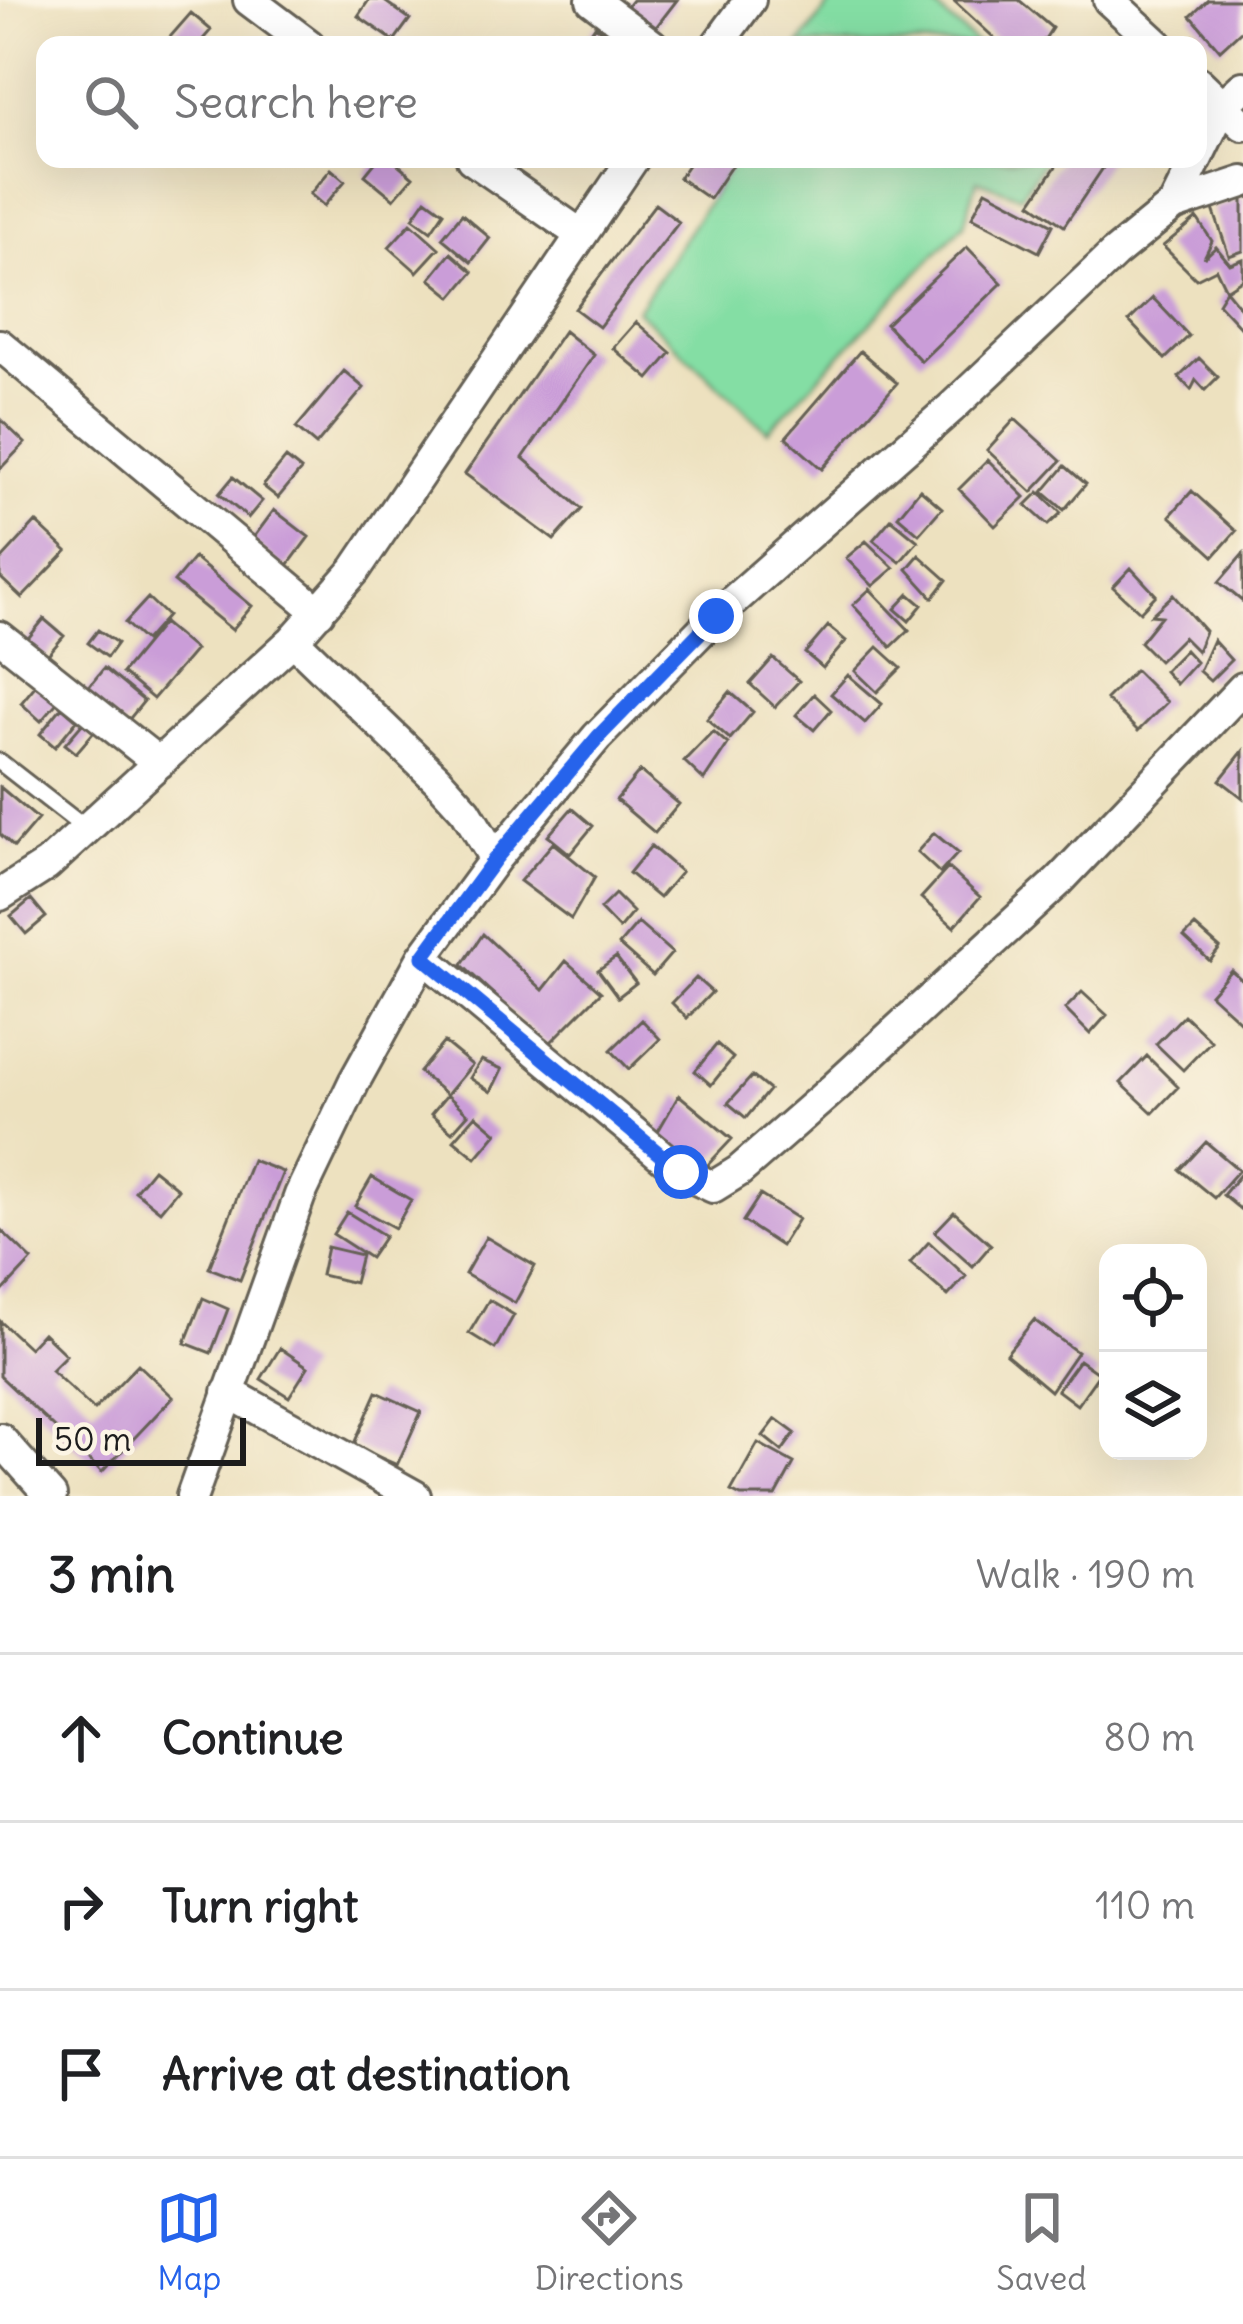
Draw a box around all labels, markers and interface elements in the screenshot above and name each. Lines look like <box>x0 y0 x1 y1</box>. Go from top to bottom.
search box <box>36 36 1207 168</box>
icon: search <box>78 69 144 135</box>
text: Search here <box>174 74 418 130</box>
route end <box>689 589 743 643</box>
route start <box>654 1145 708 1199</box>
map controls <box>1099 1244 1207 1460</box>
button: locate <box>1099 1244 1207 1352</box>
button: layers <box>1099 1352 1207 1460</box>
scale bar <box>36 1412 246 1465</box>
text: 50 m <box>54 1418 131 1460</box>
text: 3 min <box>48 1542 175 1606</box>
text: Walk · 190 m <box>976 1550 1195 1599</box>
icon: ahead <box>48 1705 114 1771</box>
text: Continue <box>162 1710 344 1766</box>
text: 80 m <box>1103 1713 1195 1762</box>
icon: right <box>48 1873 114 1939</box>
text: Turn right <box>162 1878 358 1934</box>
text: 110 m <box>1095 1881 1195 1930</box>
icon: arrive <box>48 2041 114 2107</box>
text: Arrive at destination <box>162 2046 571 2102</box>
tab: Map <box>156 2185 222 2299</box>
tab: Directions <box>535 2185 684 2299</box>
tab: Saved <box>996 2185 1087 2299</box>

